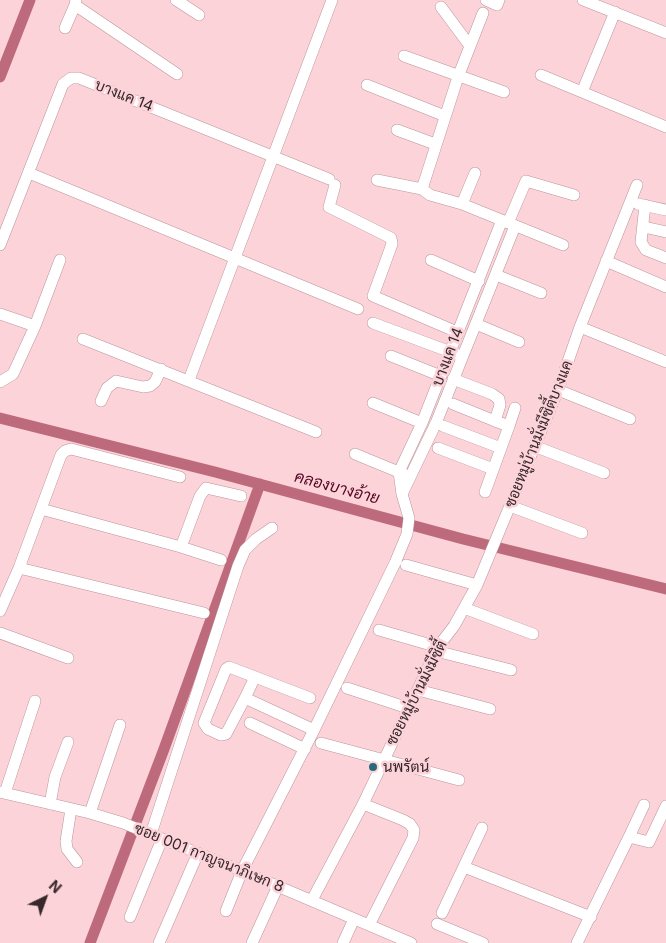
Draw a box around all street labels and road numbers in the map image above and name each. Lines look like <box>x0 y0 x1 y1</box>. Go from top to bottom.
street label: บางแค 14 <box>92 76 156 116</box>
street label: บางแค 14 <box>429 325 467 389</box>
street label: ซอยหมู่บ้านมั่งมีซิตี้บางแค <box>501 358 577 510</box>
street label: ซอยหมู่บ้านมั่งมีซิตี้ <box>383 637 451 749</box>
street label: ซอย 001 กาญจนาภิเษก 8 <box>132 820 286 896</box>

